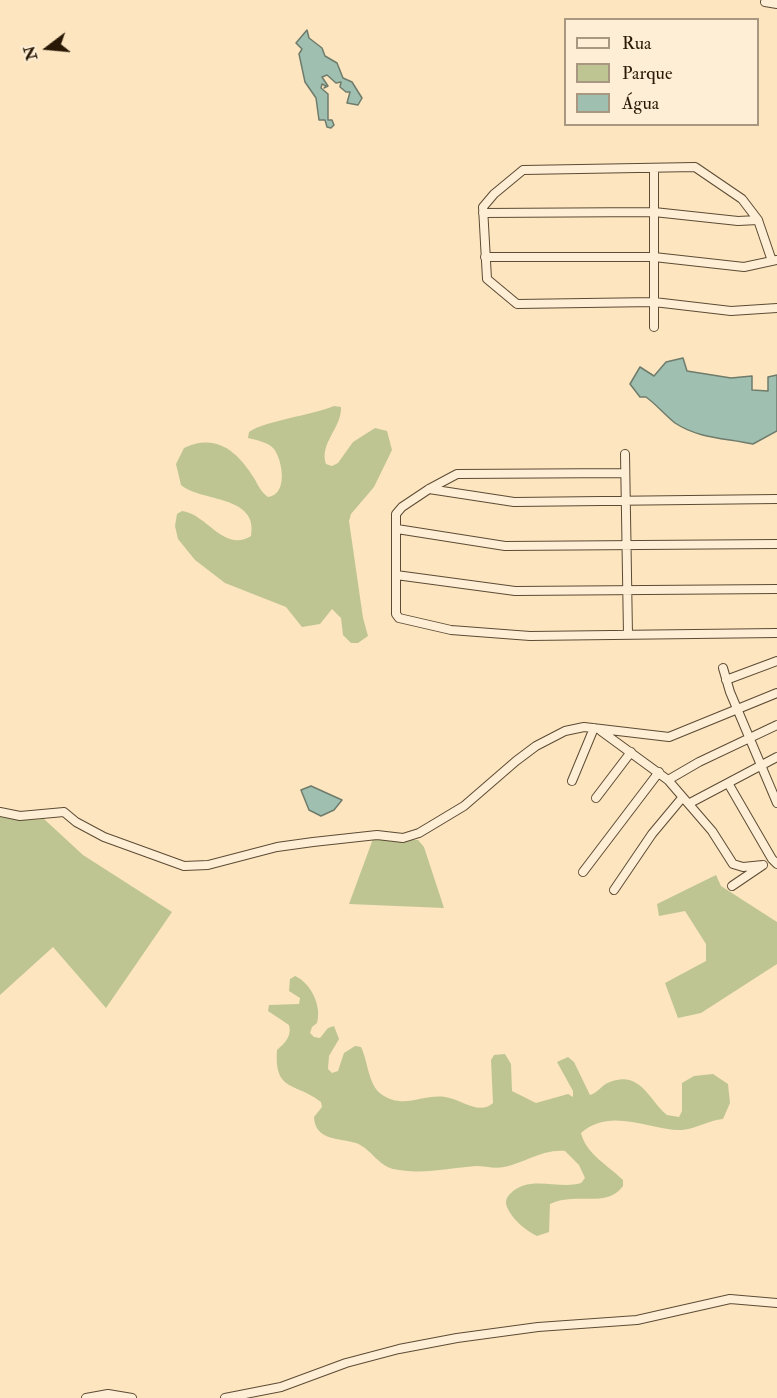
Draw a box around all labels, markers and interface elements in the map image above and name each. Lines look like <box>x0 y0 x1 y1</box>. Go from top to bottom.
north arrow <box>18 18 78 78</box>
legend <box>564 18 759 126</box>
text: Rua <box>622 32 651 55</box>
text: N <box>19 43 42 63</box>
text: Parque <box>622 62 672 85</box>
text: Água <box>622 92 659 115</box>

